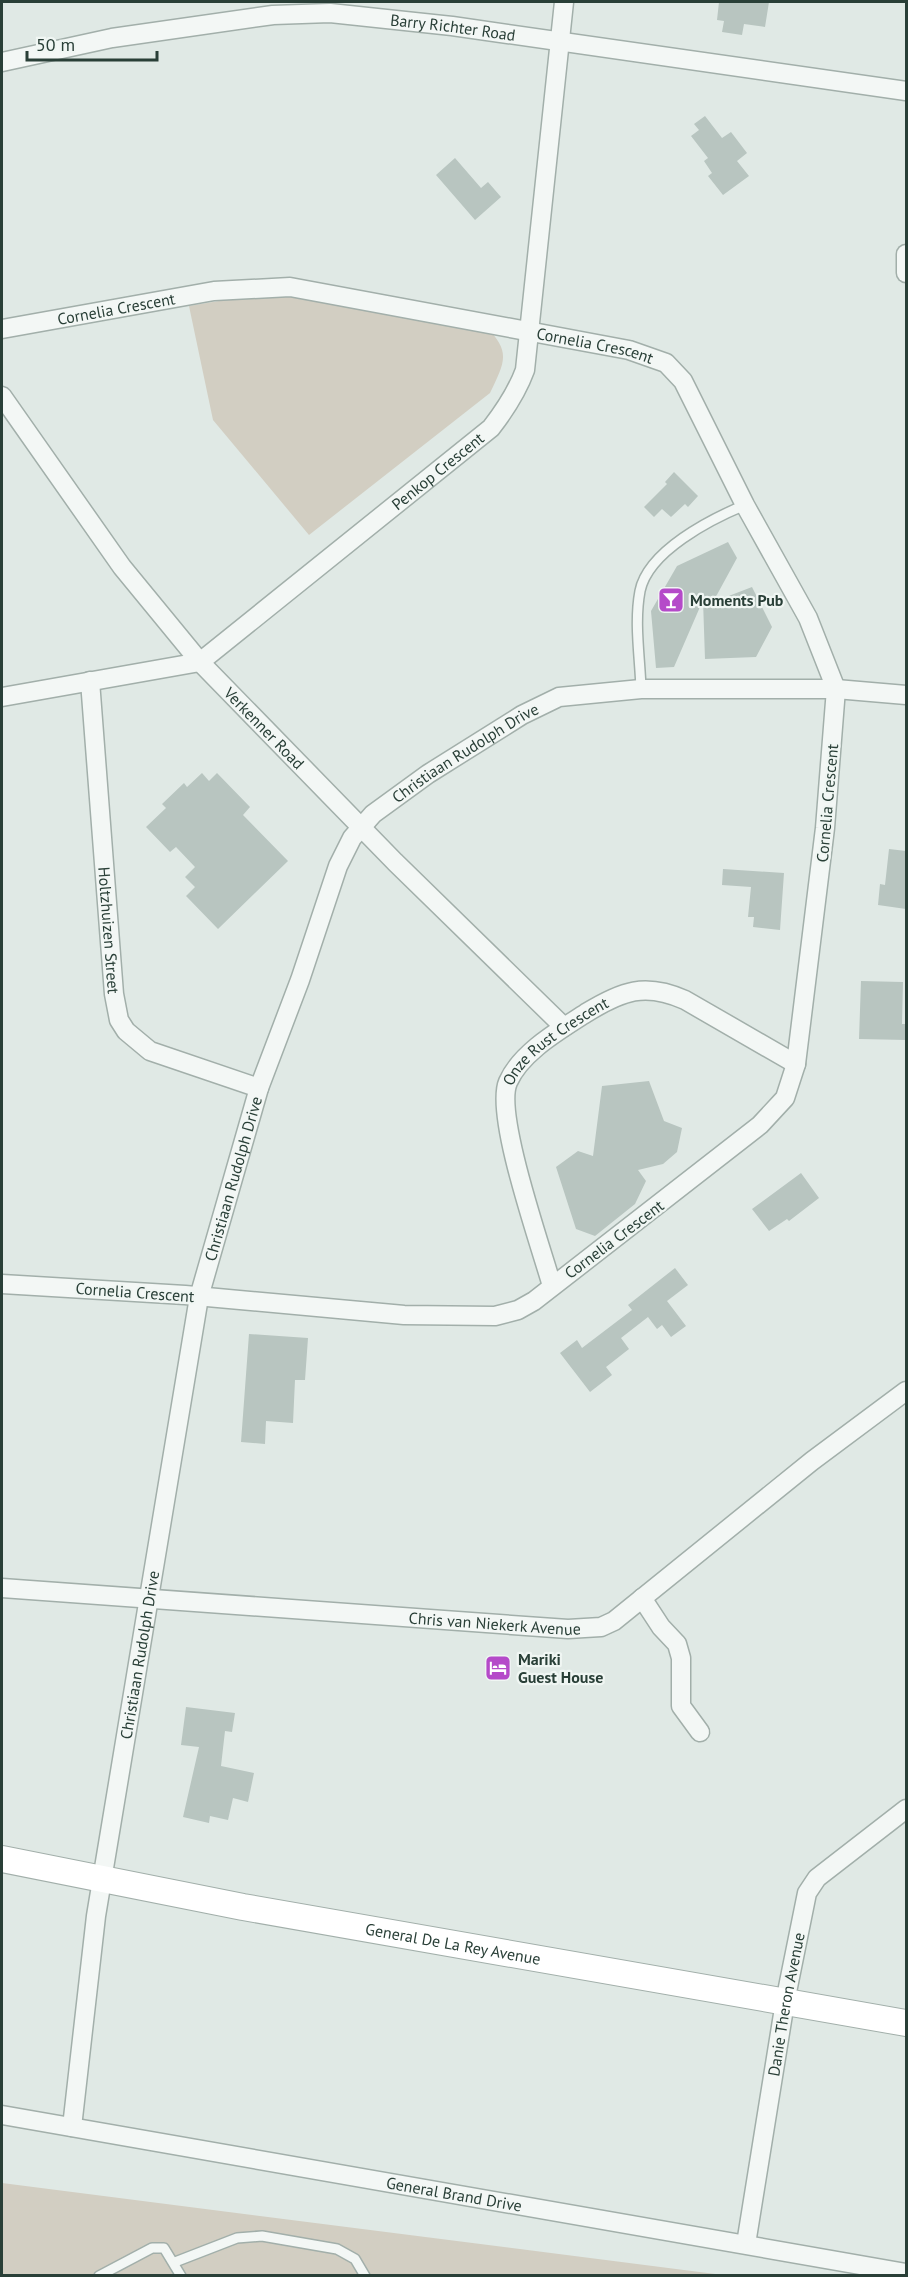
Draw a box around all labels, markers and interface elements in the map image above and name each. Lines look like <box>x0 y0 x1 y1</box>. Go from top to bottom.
street label: Barry Richter Road <box>389 9 517 45</box>
scale bar <box>27 24 158 62</box>
text: 50 m <box>36 33 75 56</box>
street label: Cornelia Crescent <box>56 288 177 329</box>
street label: Cornelia Crescent <box>535 323 657 368</box>
street label: Penkop Crescent <box>387 427 488 514</box>
bar icon: Moments Pub <box>656 585 686 615</box>
place label: Moments Pub <box>690 590 784 610</box>
street label: Verkenner Road <box>219 682 309 773</box>
street label: Christiaan Rudolph Drive <box>388 699 542 807</box>
street label: Cornelia Crescent <box>812 742 842 863</box>
street label: Holtzhuizen Street <box>94 866 124 995</box>
street label: Onze Rust Crescent <box>498 992 612 1089</box>
street label: Christiaan Rudolph Drive <box>200 1094 266 1263</box>
street label: Cornelia Crescent <box>560 1195 668 1283</box>
street label: Cornelia Crescent <box>75 1278 196 1306</box>
street label: Christiaan Rudolph Drive <box>116 1569 163 1741</box>
street label: Chris van Niekerk Avenue <box>408 1607 581 1639</box>
place label: Mariki Guest House <box>518 1649 603 1687</box>
hotel icon: Mariki Guest House <box>483 1653 513 1683</box>
street label: General De La Rey Avenue <box>364 1919 542 1969</box>
street label: Danie Theron Avenue <box>763 1931 809 2078</box>
street label: General Brand Drive <box>385 2172 524 2216</box>

